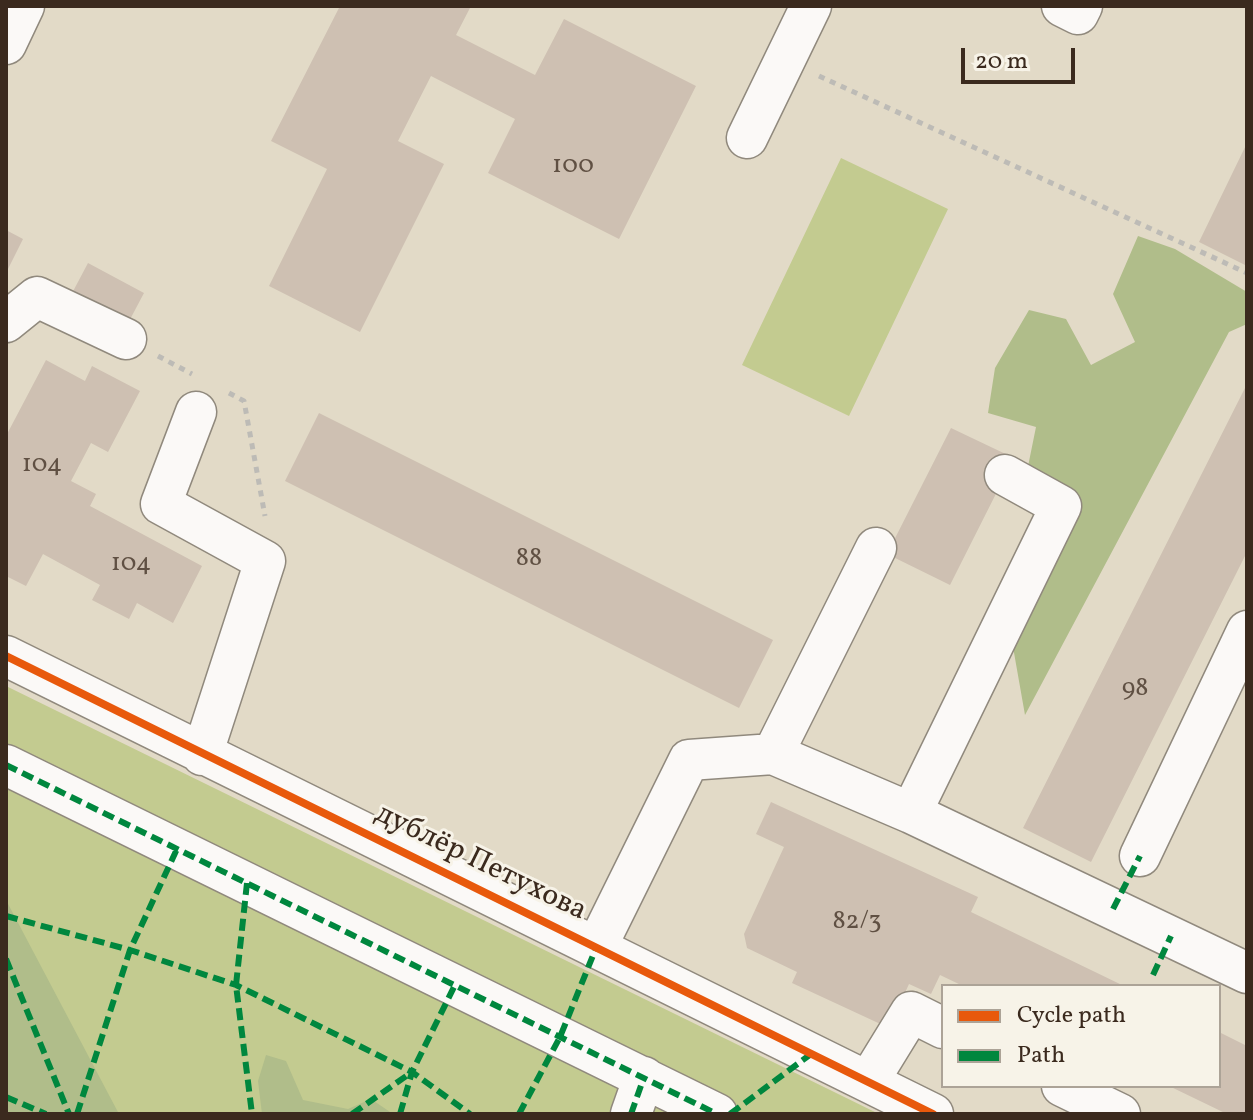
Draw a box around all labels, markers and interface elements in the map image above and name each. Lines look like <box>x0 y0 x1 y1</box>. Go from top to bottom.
scale bar <box>965 32 1079 82</box>
text: 20 m <box>975 45 1028 79</box>
house number: 100 <box>552 151 594 183</box>
house number: 104 <box>22 450 62 482</box>
house number: 88 <box>516 544 542 576</box>
house number: 104 <box>111 549 151 581</box>
house number: 98 <box>1122 674 1148 706</box>
street label: дублёр Петухова <box>368 797 592 931</box>
house number: 82/3 <box>832 907 882 939</box>
legend <box>941 984 1221 1088</box>
text: Cycle path <box>1017 999 1126 1033</box>
text: Path <box>1017 1039 1065 1073</box>

